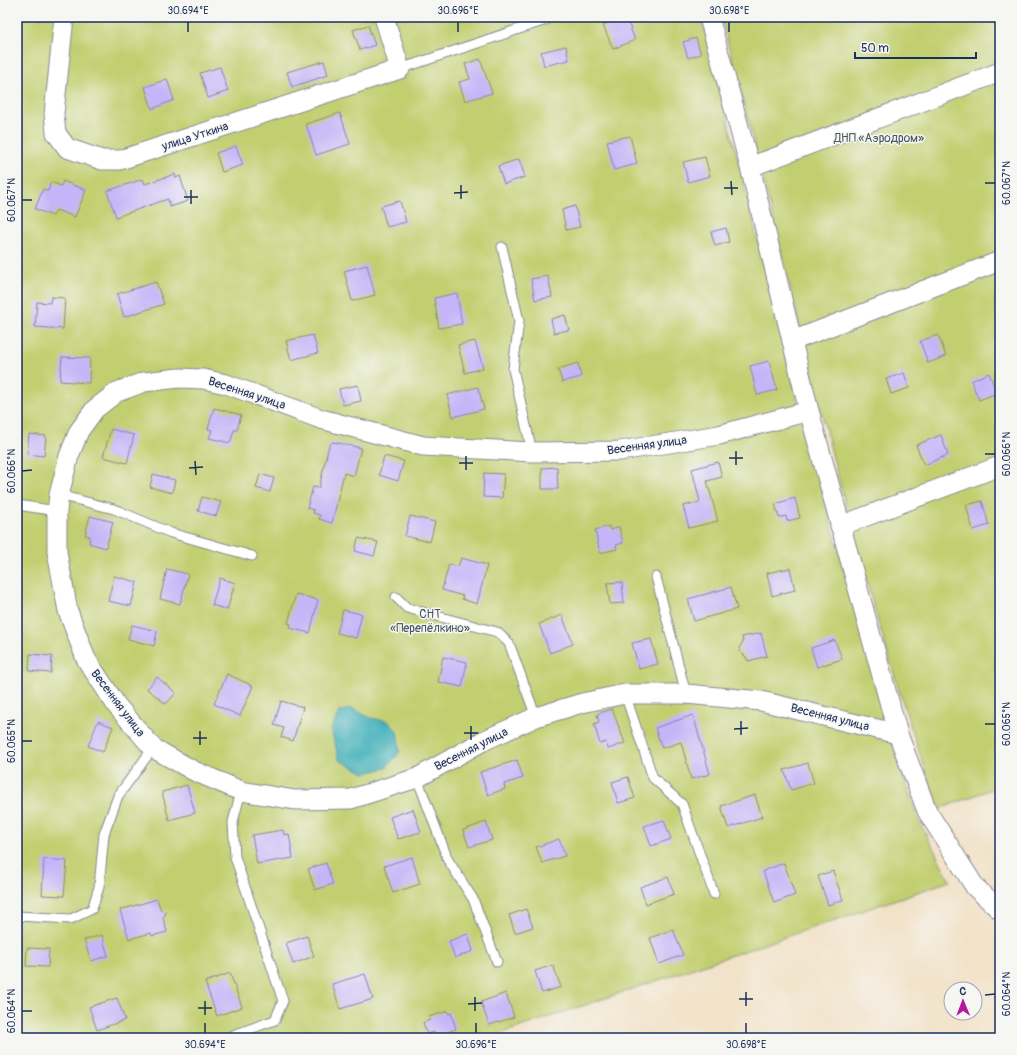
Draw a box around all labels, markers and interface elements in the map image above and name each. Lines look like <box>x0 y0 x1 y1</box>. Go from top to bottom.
text: 30.694°E <box>168 5 208 17</box>
text: 30.696°E <box>438 5 478 17</box>
text: 30.698°E <box>709 5 749 17</box>
scale bar <box>855 34 976 60</box>
text: 50 m <box>861 41 889 56</box>
street label: улица Уткина <box>159 119 231 155</box>
park label: ДНП «Аэродром» <box>833 131 924 146</box>
text: 60.067°N <box>1001 161 1013 205</box>
text: 60.067°N <box>6 178 18 222</box>
street label: Весенняя улица <box>206 374 288 413</box>
street label: Весенняя улица <box>606 432 688 459</box>
text: 60.066°N <box>1001 432 1013 476</box>
text: 60.066°N <box>6 449 18 493</box>
park label: СНТ «Перепёлкино» <box>390 607 470 636</box>
street label: Весенняя улица <box>87 667 148 740</box>
street label: Весенняя улица <box>789 700 871 735</box>
text: 60.065°N <box>1001 702 1013 746</box>
text: 60.065°N <box>6 719 18 763</box>
street label: Весенняя улица <box>432 724 511 774</box>
text: 60.064°N <box>1001 972 1013 1016</box>
north arrow <box>943 981 983 1021</box>
text: С <box>959 985 967 998</box>
text: 60.064°N <box>6 989 18 1033</box>
text: 30.694°E <box>185 1039 225 1051</box>
text: 30.696°E <box>456 1039 496 1051</box>
text: 30.698°E <box>726 1039 766 1051</box>

